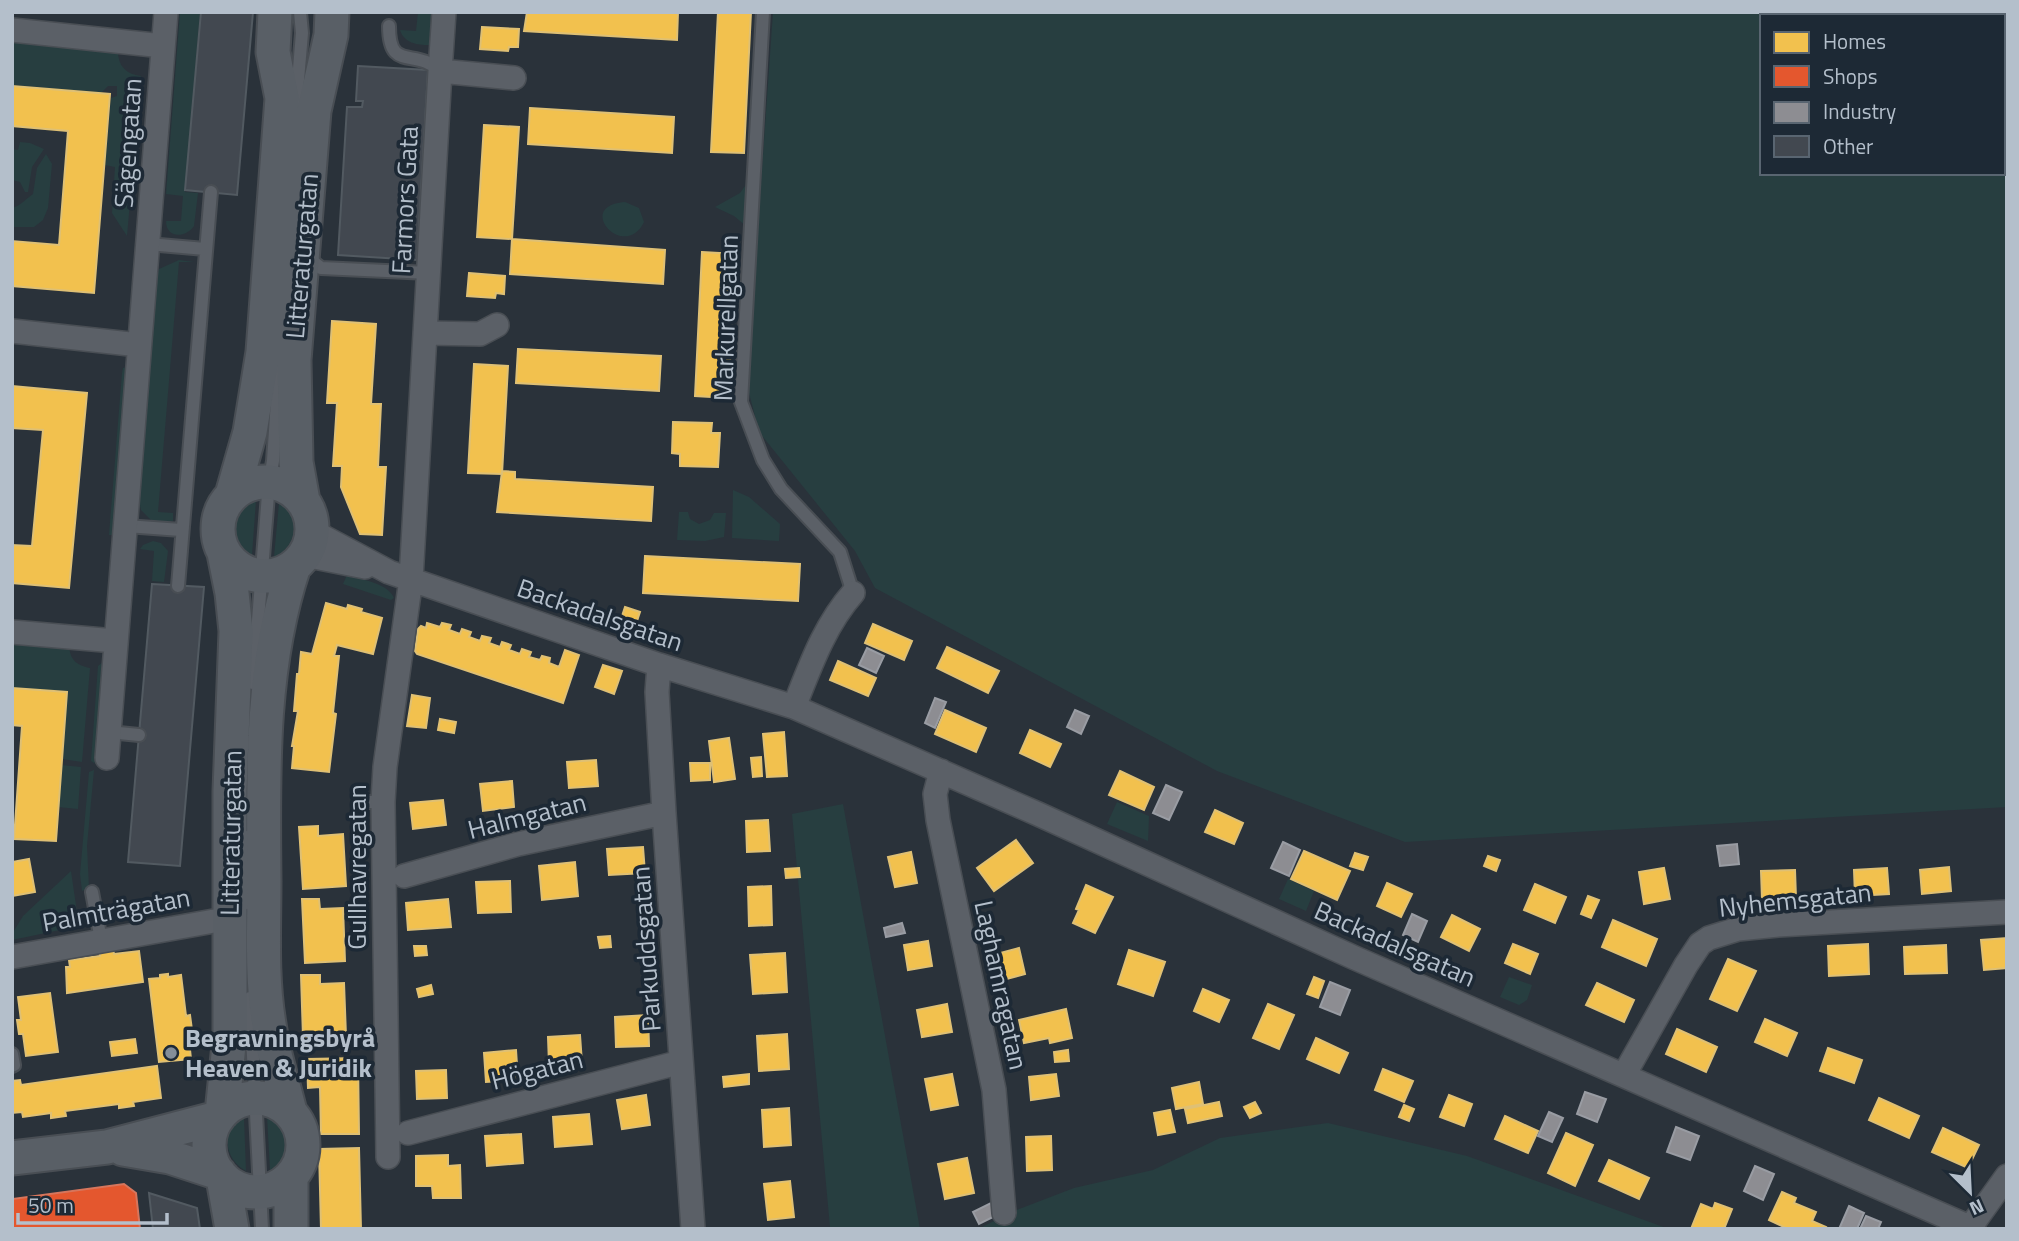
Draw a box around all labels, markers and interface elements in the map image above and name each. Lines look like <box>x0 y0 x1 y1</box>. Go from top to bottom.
legend <box>1760 14 2005 175</box>
text: Homes <box>1823 25 1886 57</box>
text: Shops <box>1823 60 1878 92</box>
street label: Sägengatan <box>104 77 151 209</box>
text: Industry <box>1823 95 1896 127</box>
street label: Farmors Gata <box>381 125 428 275</box>
text: Other <box>1823 130 1873 162</box>
street label: Litteraturgatan <box>275 172 328 340</box>
street label: Markurellgatan <box>703 234 748 402</box>
street label: Backadalsgatan <box>512 568 688 661</box>
street label: Litteraturgatan <box>210 750 251 916</box>
street label: Halmgatan <box>464 782 590 849</box>
street label: Gullhavregatan <box>337 784 376 950</box>
street label: Parkuddsgatan <box>620 865 671 1033</box>
street label: Nyhemsgatan <box>1717 872 1873 927</box>
street label: Palmträgatan <box>39 877 193 942</box>
street label: Backadalsgatan <box>1308 891 1482 997</box>
street label: Laghamragatan <box>965 897 1038 1073</box>
place label: Begravningsbyrå Heaven & Juridik <box>185 1018 375 1087</box>
street label: Högatan <box>487 1039 587 1100</box>
marker: Begravningsbyrå Heaven & Juridik <box>163 1045 179 1061</box>
north arrow <box>1935 1157 2005 1227</box>
scale bar <box>18 1182 166 1226</box>
text: 50 m <box>28 1189 74 1221</box>
text: N <box>1965 1192 1989 1224</box>

